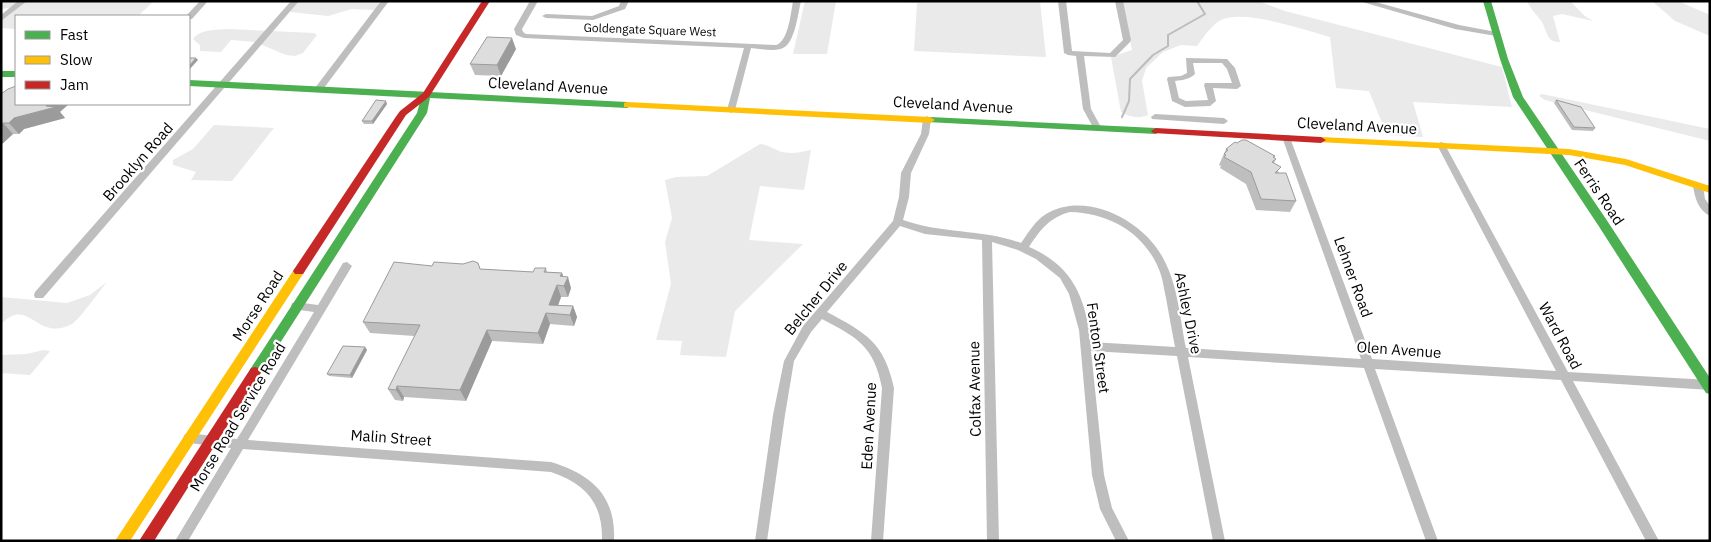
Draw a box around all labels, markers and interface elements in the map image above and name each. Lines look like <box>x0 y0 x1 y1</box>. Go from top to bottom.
legend <box>15 15 190 105</box>
street label: Goldengate Square West <box>583 20 717 39</box>
text: Fast <box>60 25 88 44</box>
text: Slow <box>60 50 93 69</box>
street label: Cleveland Avenue <box>488 73 608 98</box>
text: Jam <box>60 75 89 94</box>
street label: Cleveland Avenue <box>893 92 1013 117</box>
street label: Cleveland Avenue <box>1297 113 1417 138</box>
street label: Brooklyn Road <box>98 118 177 205</box>
street label: Ferris Road <box>1570 155 1629 229</box>
street label: Lehner Road <box>1330 234 1377 320</box>
street label: Belcher Drive <box>780 257 851 339</box>
street label: Morse Road <box>228 267 287 344</box>
street label: Ashley Drive <box>1171 270 1206 356</box>
street label: Ward Road <box>1535 299 1586 373</box>
street label: Fenton Street <box>1083 301 1114 395</box>
street label: Olen Avenue <box>1356 337 1442 362</box>
street label: Morse Road Service Road <box>185 339 290 495</box>
street label: Colfax Avenue <box>964 341 985 437</box>
street label: Eden Avenue <box>857 382 880 470</box>
street label: Malin Street <box>350 425 432 450</box>

